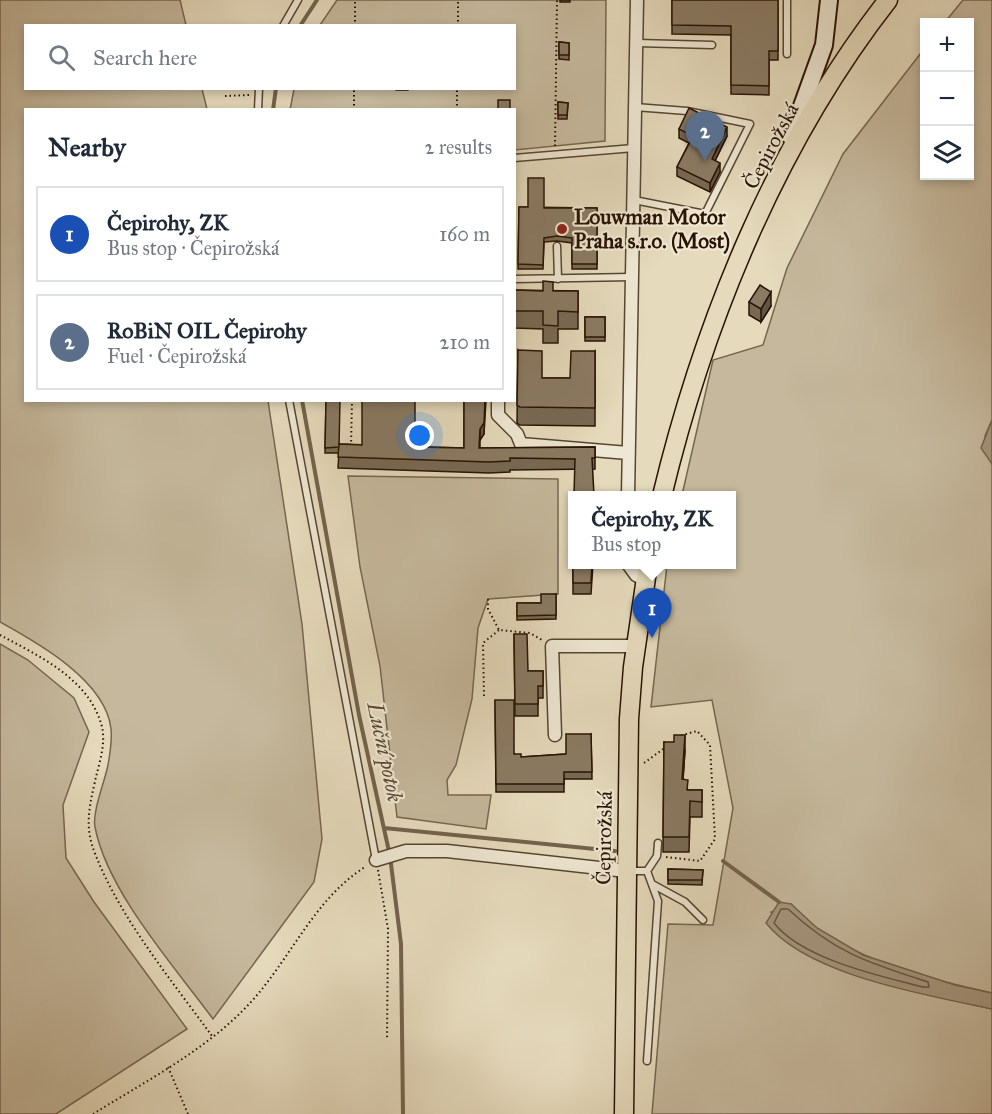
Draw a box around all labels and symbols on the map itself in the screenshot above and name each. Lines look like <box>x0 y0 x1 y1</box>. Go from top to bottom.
street label: Čepirožská <box>738 98 805 194</box>
pin: 2 <box>686 112 724 161</box>
place label: Louwman Motor Praha s.r.o. (Most) <box>574 204 730 254</box>
marker: Louwman Motor Praha s.r.o. (Most) <box>555 222 569 236</box>
your location <box>405 421 434 450</box>
pin: 1 <box>632 588 672 638</box>
water label: Luční potok <box>361 699 409 805</box>
street label: Čepirožská <box>590 791 618 885</box>

